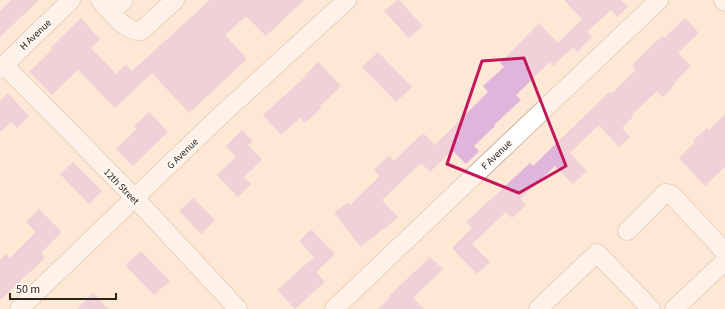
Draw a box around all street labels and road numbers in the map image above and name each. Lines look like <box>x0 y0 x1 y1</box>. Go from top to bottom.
street label: H Avenue <box>17 16 55 53</box>
street label: G Avenue <box>164 135 202 172</box>
street label: F Avenue <box>478 137 515 173</box>
street label: 12th Street <box>100 165 143 208</box>

